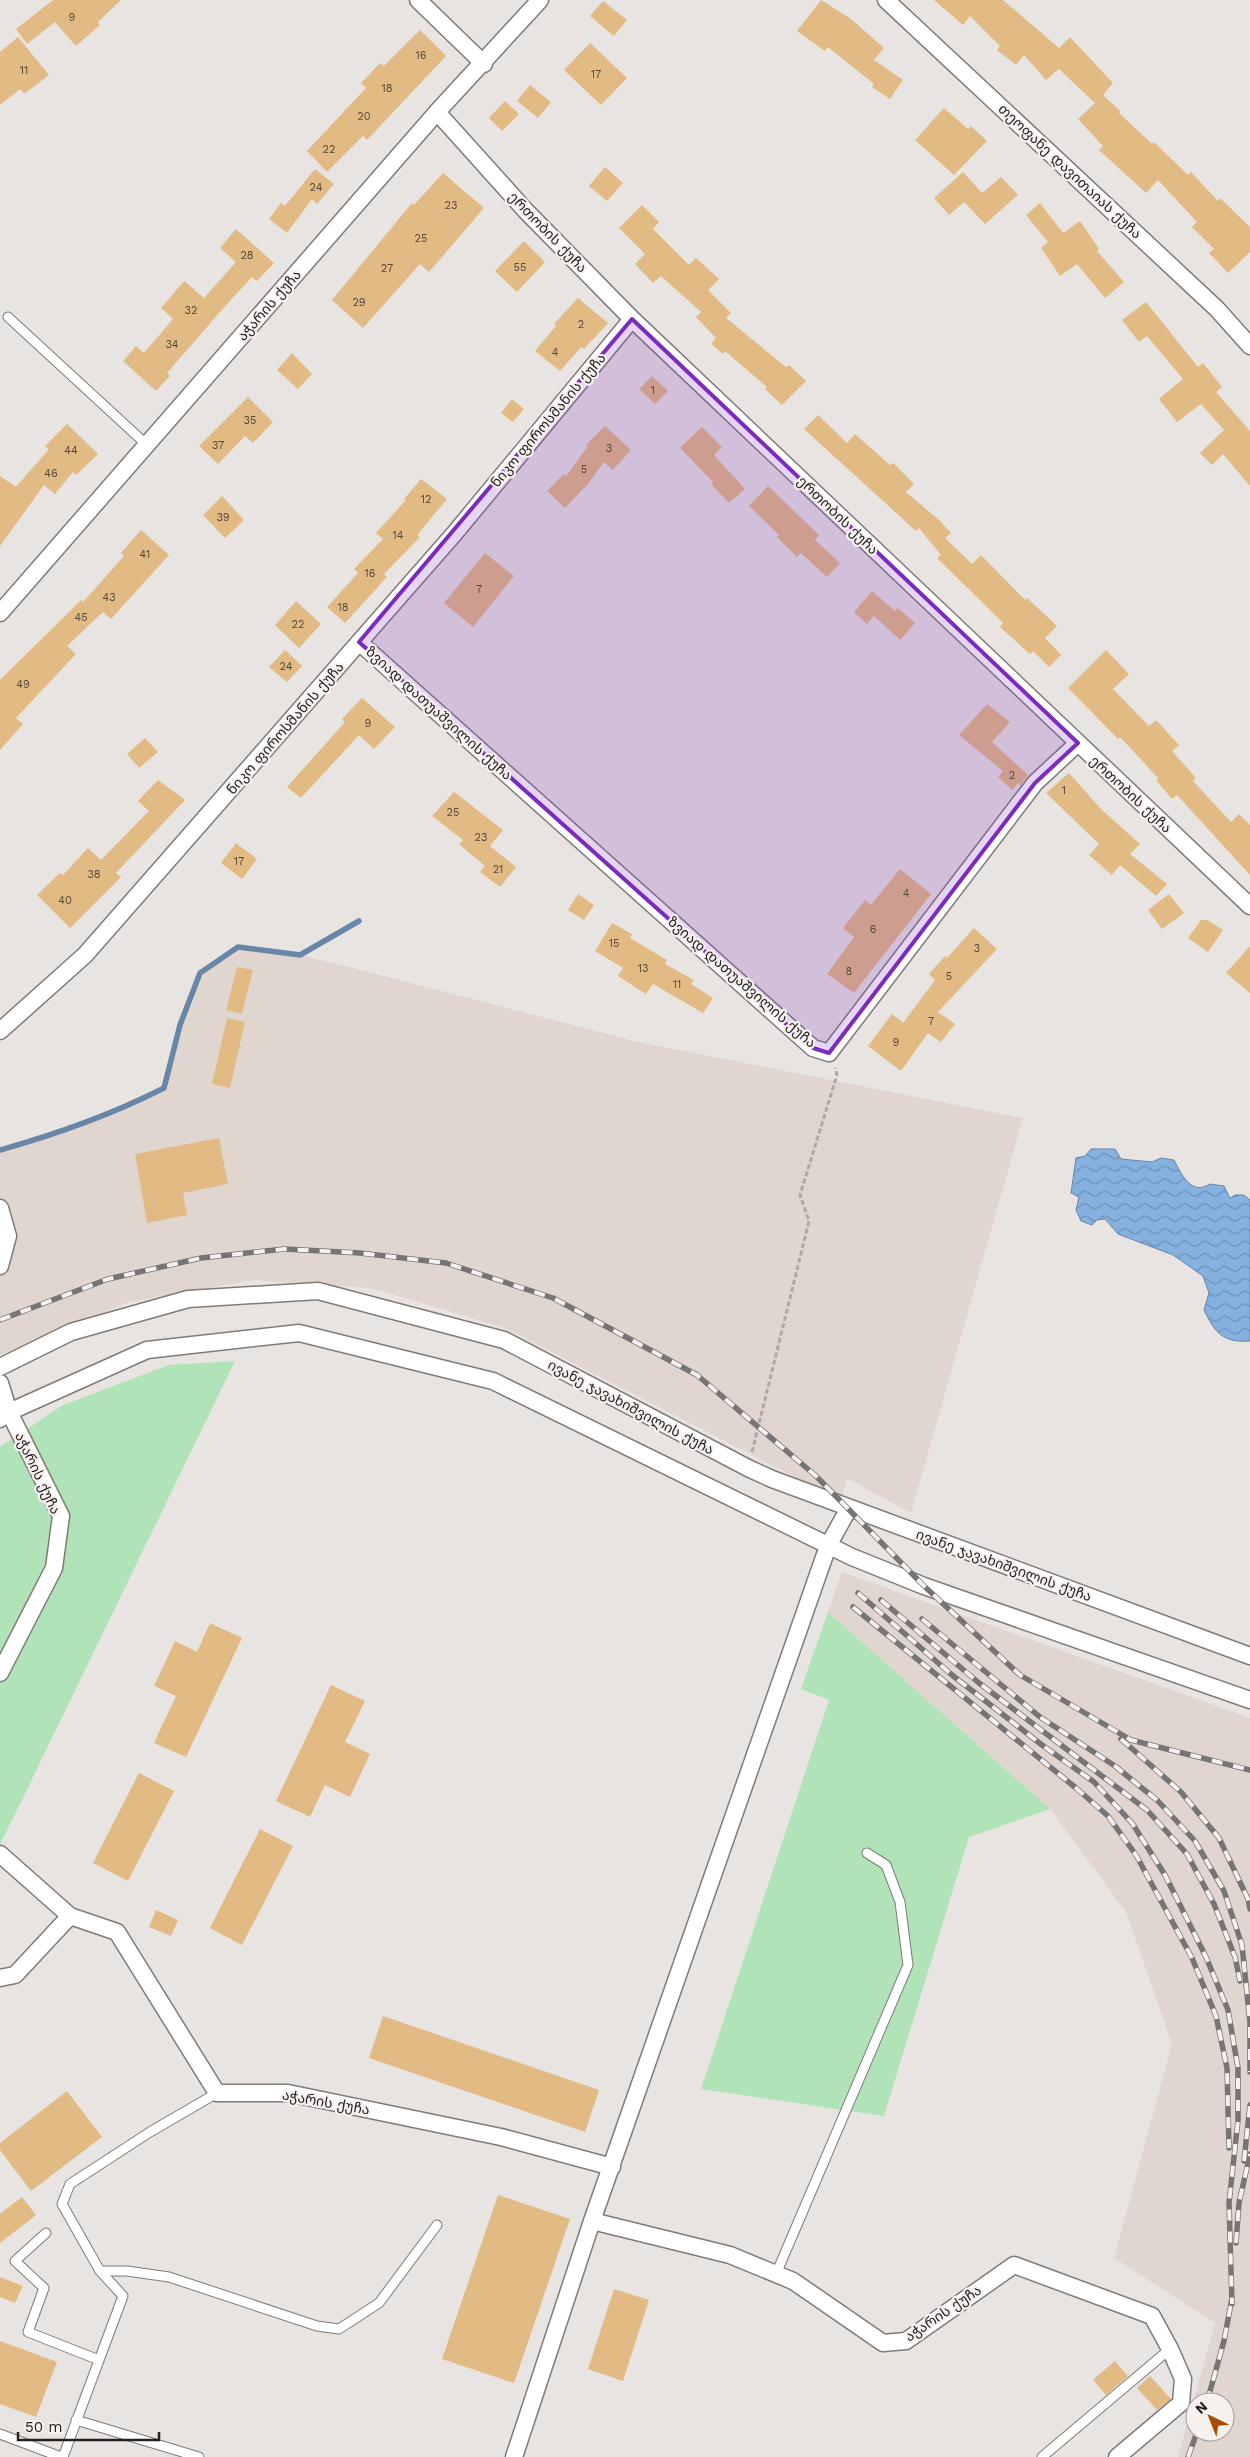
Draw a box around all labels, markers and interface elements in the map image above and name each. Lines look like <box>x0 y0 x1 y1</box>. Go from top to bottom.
house number: 9 <box>69 11 76 24</box>
house number: 16 <box>416 49 427 62</box>
house number: 11 <box>20 64 28 77</box>
house number: 17 <box>591 68 601 81</box>
house number: 18 <box>381 82 393 95</box>
street label: თეოფანე დავითაიას ქუჩა <box>994 100 1145 242</box>
house number: 20 <box>357 110 371 123</box>
house number: 22 <box>323 143 335 156</box>
house number: 24 <box>310 181 323 194</box>
street label: ერთობის ქუჩა <box>505 188 590 276</box>
house number: 23 <box>445 199 457 212</box>
house number: 25 <box>415 232 427 245</box>
house number: 28 <box>240 249 254 262</box>
house number: 55 <box>514 261 526 274</box>
house number: 27 <box>381 262 393 275</box>
street label: აჭარის ქუჩა <box>234 266 305 344</box>
house number: 29 <box>352 296 366 309</box>
house number: 32 <box>185 304 197 317</box>
house number: 2 <box>578 318 584 331</box>
house number: 34 <box>165 338 179 351</box>
house number: 4 <box>552 346 559 359</box>
street label: ნიკო ფიროსმანის ქუჩა <box>487 350 610 491</box>
house number: 1 <box>651 384 655 397</box>
house number: 35 <box>244 414 256 427</box>
house number: 37 <box>212 439 224 452</box>
house number: 3 <box>606 442 612 455</box>
house number: 44 <box>64 444 78 457</box>
house number: 5 <box>581 463 587 476</box>
house number: 46 <box>44 467 58 480</box>
street label: ერთობის ქუჩა <box>794 473 882 558</box>
house number: 12 <box>421 493 431 506</box>
house number: 39 <box>216 511 230 524</box>
house number: 14 <box>392 529 404 542</box>
house number: 41 <box>140 548 150 561</box>
house number: 16 <box>365 567 376 580</box>
house number: 7 <box>476 583 482 596</box>
house number: 43 <box>102 591 116 604</box>
house number: 18 <box>337 601 349 614</box>
house number: 45 <box>74 611 88 624</box>
house number: 22 <box>292 618 304 631</box>
street label: ზვიად დათუაშვილის ქუჩა <box>362 643 515 784</box>
street label: ნიკო ფიროსმანის ქუჩა <box>223 659 348 798</box>
house number: 24 <box>280 660 293 673</box>
house number: 49 <box>16 678 30 691</box>
house number: 9 <box>365 717 372 730</box>
street label: ერთობის ქუჩა <box>1086 752 1175 837</box>
house number: 2 <box>1009 769 1015 782</box>
house number: 1 <box>1062 784 1066 797</box>
house number: 25 <box>447 806 459 819</box>
house number: 23 <box>475 831 487 844</box>
house number: 17 <box>234 855 244 868</box>
house number: 21 <box>493 863 503 876</box>
house number: 38 <box>87 868 101 881</box>
house number: 4 <box>903 887 910 900</box>
house number: 40 <box>58 894 72 907</box>
street label: ზვიად დათუაშვილის ქუჩა <box>664 913 819 1051</box>
house number: 6 <box>870 923 877 936</box>
house number: 15 <box>609 937 619 950</box>
house number: 3 <box>974 942 980 955</box>
house number: 13 <box>638 962 648 975</box>
house number: 8 <box>846 965 853 978</box>
house number: 5 <box>946 970 952 983</box>
house number: 11 <box>673 978 681 991</box>
house number: 7 <box>928 1015 934 1028</box>
house number: 9 <box>893 1036 900 1049</box>
street label: ივანე ჯავახიშვილის ქუჩა <box>545 1356 717 1459</box>
street label: აჭარის ქუჩა <box>11 1430 64 1517</box>
street label: ივანე ჯავახიშვილის ქუჩა <box>914 1526 1094 1605</box>
street label: აჭარის ქუჩა <box>281 2086 371 2119</box>
street label: აჭარის ქუჩა <box>902 2282 985 2345</box>
north arrow <box>1185 2392 1235 2442</box>
text: N <box>1192 2398 1210 2417</box>
scale bar <box>18 2410 159 2442</box>
text: 50 m <box>25 2418 62 2436</box>

